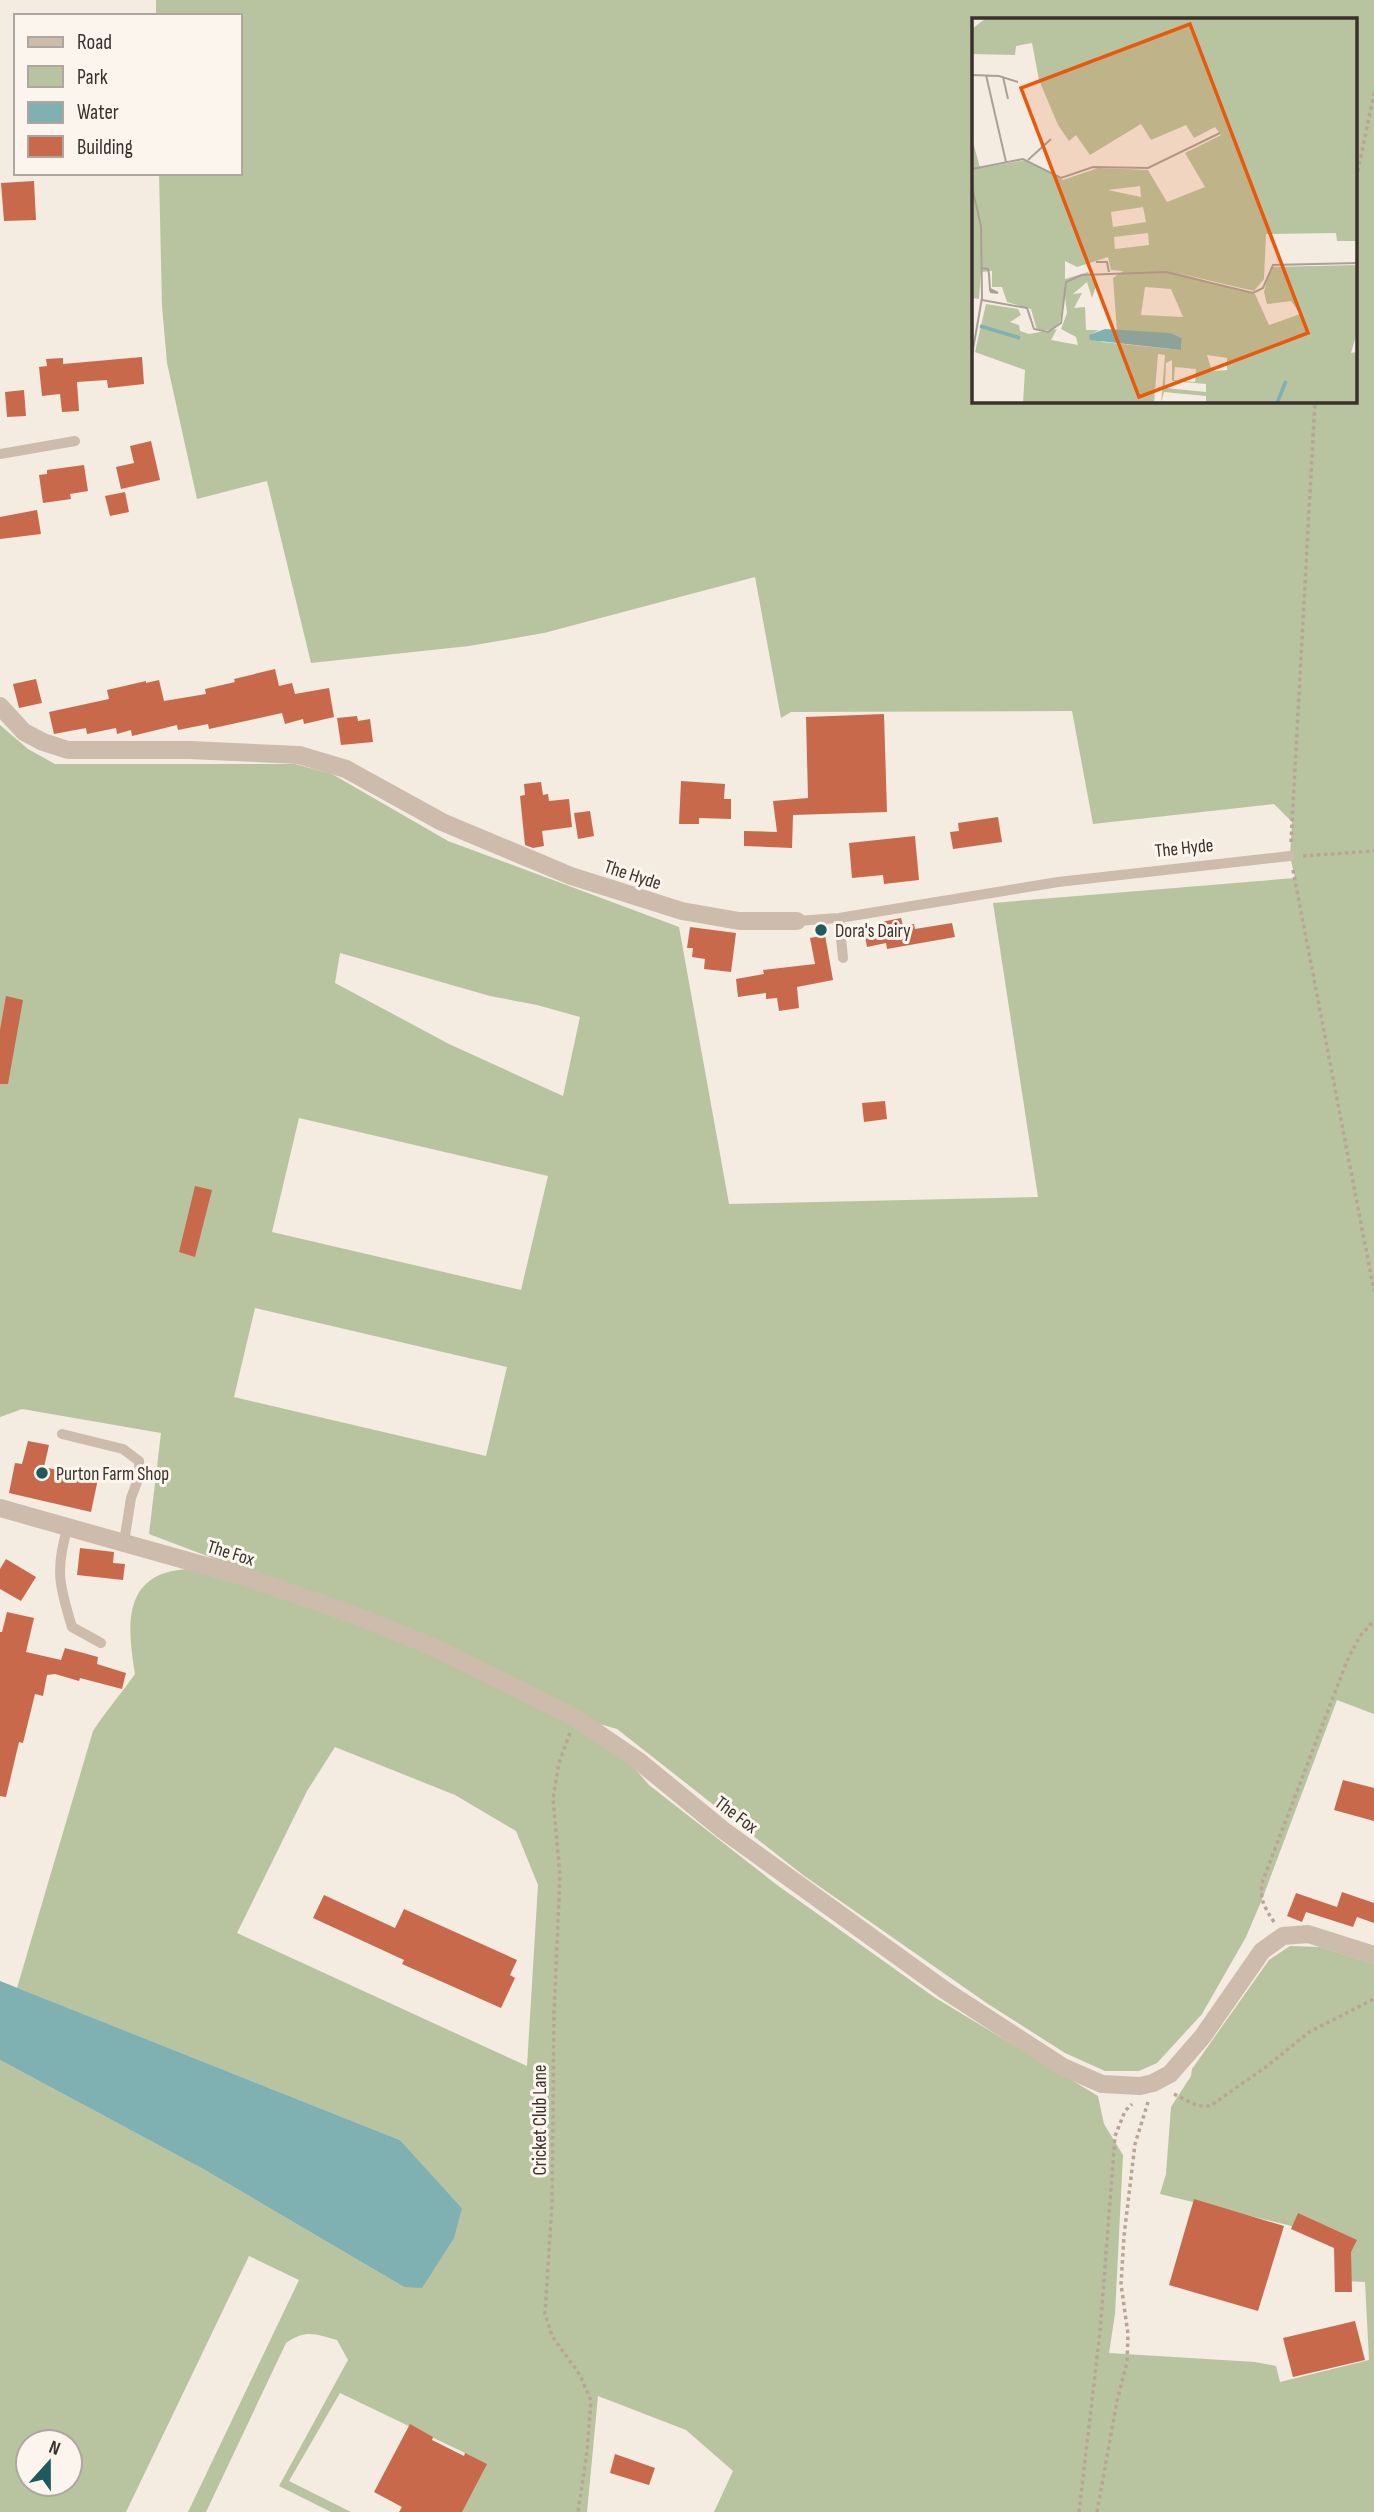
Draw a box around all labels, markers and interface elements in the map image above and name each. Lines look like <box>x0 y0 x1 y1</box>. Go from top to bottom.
legend <box>14 14 242 175</box>
inset map <box>972 18 1356 402</box>
text: Road <box>77 30 112 55</box>
text: Park <box>77 65 108 90</box>
text: Water <box>77 100 119 125</box>
text: Building <box>77 135 133 160</box>
street label: The Hyde <box>1154 834 1215 863</box>
street label: The Hyde <box>601 855 664 895</box>
place label: Dora's Dairy <box>835 920 911 943</box>
marker: Dora's Dairy <box>813 922 829 938</box>
place label: Purton Farm Shop <box>56 1463 169 1486</box>
marker: Purton Farm Shop <box>34 1465 50 1481</box>
street label: The Fox <box>204 1535 257 1571</box>
street label: The Fox <box>710 1792 762 1839</box>
street label: Cricket Club Lane <box>529 2065 552 2175</box>
north arrow <box>14 2428 84 2498</box>
text: N <box>46 2436 63 2461</box>

